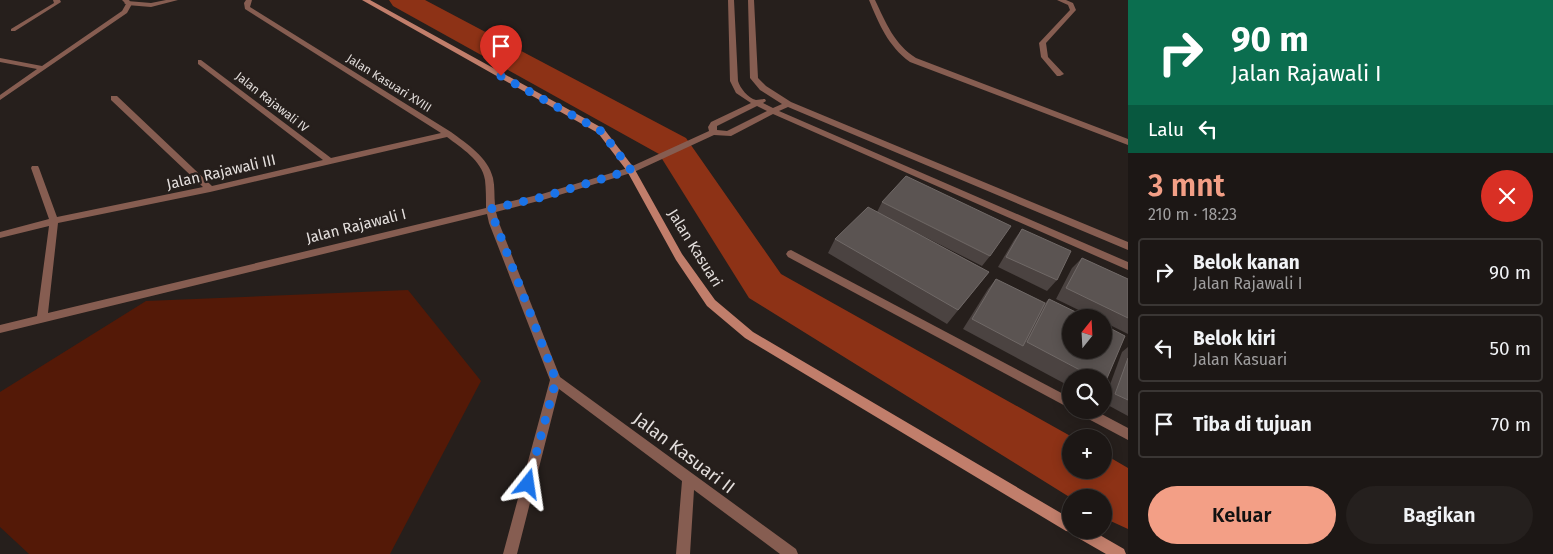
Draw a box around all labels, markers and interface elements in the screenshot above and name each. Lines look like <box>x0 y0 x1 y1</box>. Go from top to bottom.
text: 90 m <box>1231 18 1309 60</box>
icon: right <box>1148 20 1213 85</box>
pin <box>480 25 522 76</box>
icon: arrive <box>487 32 515 60</box>
street label: Jalan Kasuari XVIII <box>344 51 434 115</box>
text: Jalan Rajawali I <box>1231 60 1382 87</box>
street label: Jalan Rajawali IV <box>233 69 312 135</box>
icon: left <box>1194 115 1222 143</box>
text: Lalu <box>1148 118 1184 141</box>
street label: Jalan Rajawali III <box>165 151 277 193</box>
text: 3 mnt <box>1148 168 1225 204</box>
button: close <box>1481 170 1533 222</box>
street label: Jalan Rajawali I <box>304 205 408 247</box>
text: 210 m · 18:23 <box>1148 205 1237 224</box>
street label: Jalan Kasuari <box>664 206 726 290</box>
text: Belok kanan <box>1193 251 1300 274</box>
icon: right <box>1150 258 1178 286</box>
text: 90 m <box>1489 261 1531 284</box>
text: Jalan Rajawali I <box>1193 274 1303 293</box>
north arrow <box>1062 309 1112 359</box>
map controls <box>1062 309 1112 539</box>
text: Belok kiri <box>1193 327 1276 350</box>
icon: left <box>1150 334 1178 362</box>
text: 50 m <box>1490 337 1531 360</box>
text: Jalan Kasuari <box>1193 350 1287 369</box>
button: search <box>1062 369 1112 419</box>
street label: Jalan Kasuari II <box>629 408 739 498</box>
icon: arrive <box>1150 410 1178 438</box>
text: Tiba di tujuan <box>1193 413 1312 436</box>
text: 70 m <box>1491 413 1531 436</box>
button: + <box>1062 429 1112 479</box>
position arrow <box>501 457 553 509</box>
button: Keluar <box>1148 486 1336 544</box>
button: Bagikan <box>1346 486 1533 544</box>
button: − <box>1062 489 1112 539</box>

